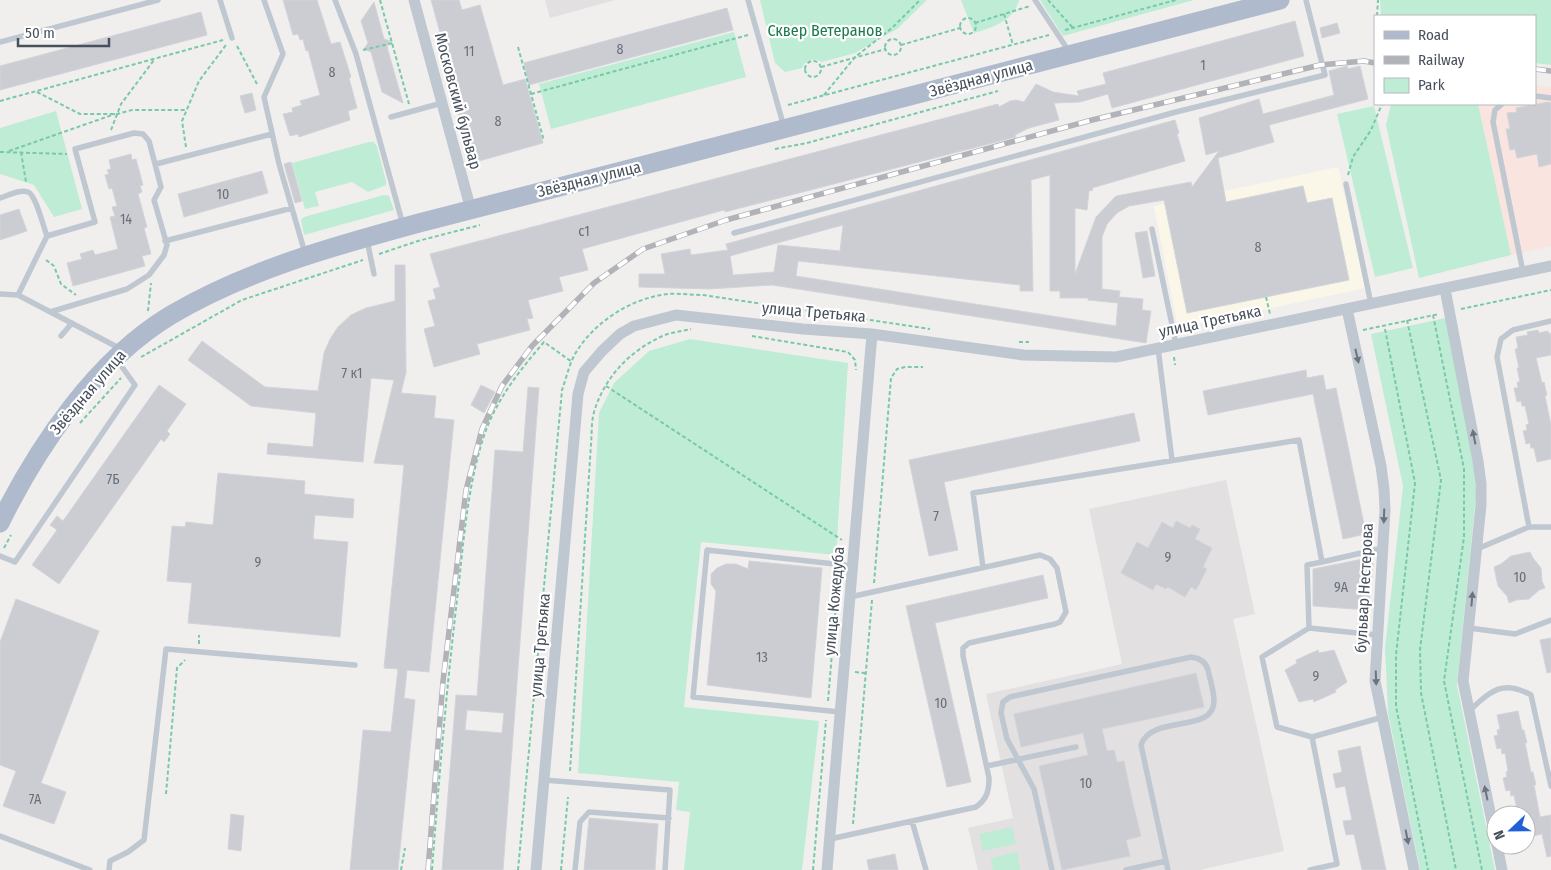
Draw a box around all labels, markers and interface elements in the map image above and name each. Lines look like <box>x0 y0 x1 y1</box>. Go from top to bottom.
scale bar <box>18 15 109 47</box>
legend <box>1374 15 1536 105</box>
park label: Сквер Ветеранов <box>767 21 883 40</box>
text: 50 m <box>25 24 55 42</box>
text: Road <box>1418 26 1449 44</box>
street label: Московский бульвар <box>431 31 485 171</box>
house number: 8 <box>617 41 624 58</box>
house number: 11 <box>464 43 474 60</box>
text: Railway <box>1418 51 1465 69</box>
street label: Звёздная улица <box>927 55 1035 101</box>
house number: 1 <box>1200 57 1206 74</box>
house number: 8 <box>329 64 336 81</box>
text: Park <box>1418 76 1445 94</box>
house number: 8 <box>495 113 502 130</box>
street label: Звёздная улица <box>535 157 643 201</box>
house number: 10 <box>217 186 229 203</box>
house number: 14 <box>120 211 132 228</box>
house number: c1 <box>578 223 590 240</box>
house number: 8 <box>1255 239 1262 256</box>
street label: улица Третьяка <box>761 298 867 326</box>
street label: улица Третьяка <box>1157 301 1263 341</box>
street label: Звёздная улица <box>46 346 130 438</box>
one-way arrow <box>1353 349 1361 364</box>
house number: 7 к1 <box>342 365 362 382</box>
one-way arrow <box>1469 429 1477 445</box>
house number: 7Б <box>106 471 120 488</box>
house number: 7 <box>933 508 939 525</box>
one-way arrow <box>1380 508 1388 524</box>
street label: бульвар Нестерова <box>1351 522 1377 653</box>
street label: улица Кожедуба <box>820 545 848 656</box>
house number: 9 <box>1165 549 1172 566</box>
house number: 9 <box>255 554 262 571</box>
house number: 10 <box>1514 569 1526 586</box>
house number: 9А <box>1334 579 1349 596</box>
one-way arrow <box>1468 590 1476 606</box>
street label: улица Третьяка <box>526 592 554 698</box>
house number: 13 <box>756 649 768 666</box>
house number: 9 <box>1313 668 1320 685</box>
one-way arrow <box>1372 671 1380 687</box>
house number: 10 <box>935 695 947 712</box>
house number: 10 <box>1080 775 1092 792</box>
one-way arrow <box>1482 786 1490 801</box>
house number: 7А <box>29 791 42 808</box>
north arrow <box>1486 805 1536 855</box>
text: N <box>1490 828 1509 842</box>
one-way arrow <box>1403 830 1411 845</box>

